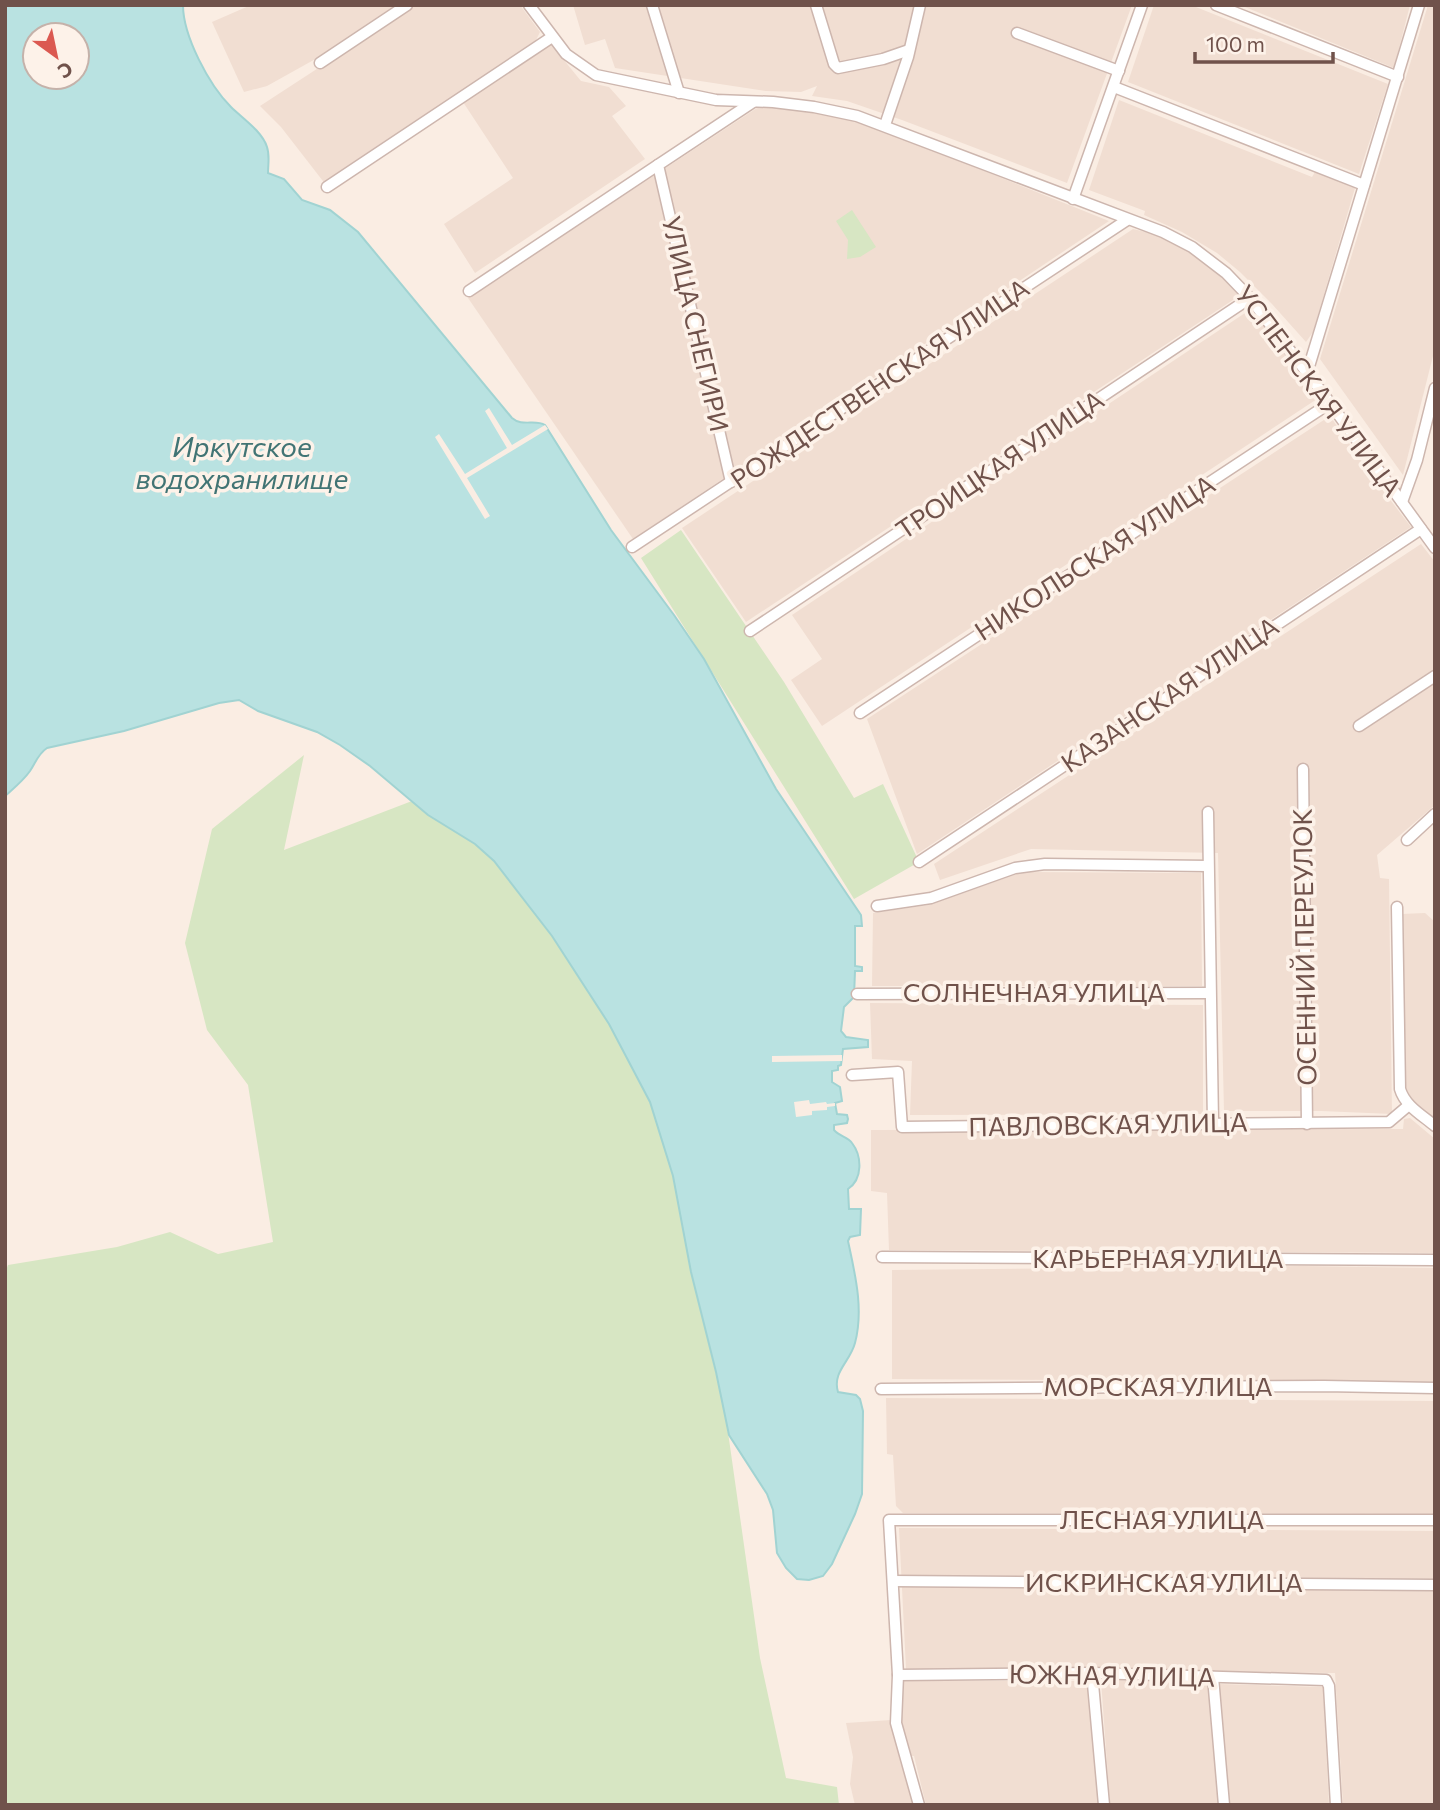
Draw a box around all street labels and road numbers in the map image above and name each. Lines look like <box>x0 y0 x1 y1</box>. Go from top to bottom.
street label: УЛИЦА СНЕГИРИ <box>657 213 736 434</box>
street label: РОЖДЕСТВЕНСКАЯ УЛИЦА <box>724 271 1034 494</box>
street label: УСПЕНСКАЯ УЛИЦА <box>1230 278 1409 502</box>
street label: ТРОИЦКАЯ УЛИЦА <box>890 383 1109 545</box>
street label: НИКОЛЬСКАЯ УЛИЦА <box>968 467 1220 646</box>
street label: КАЗАНСКАЯ УЛИЦА <box>1055 609 1284 778</box>
street label: ОСЕННИЙ ПЕРЕУЛОК <box>1286 808 1321 1086</box>
street label: СОЛНЕЧНАЯ УЛИЦА <box>903 976 1165 1007</box>
street label: ПАВЛОВСКАЯ УЛИЦА <box>968 1106 1248 1141</box>
street label: КАРЬЕРНАЯ УЛИЦА <box>1032 1242 1284 1273</box>
street label: МОРСКАЯ УЛИЦА <box>1043 1370 1273 1401</box>
street label: ЛЕСНАЯ УЛИЦА <box>1060 1503 1264 1534</box>
street label: ИСКРИНСКАЯ УЛИЦА <box>1025 1566 1303 1597</box>
street label: ЮЖНАЯ УЛИЦА <box>1009 1657 1215 1692</box>

